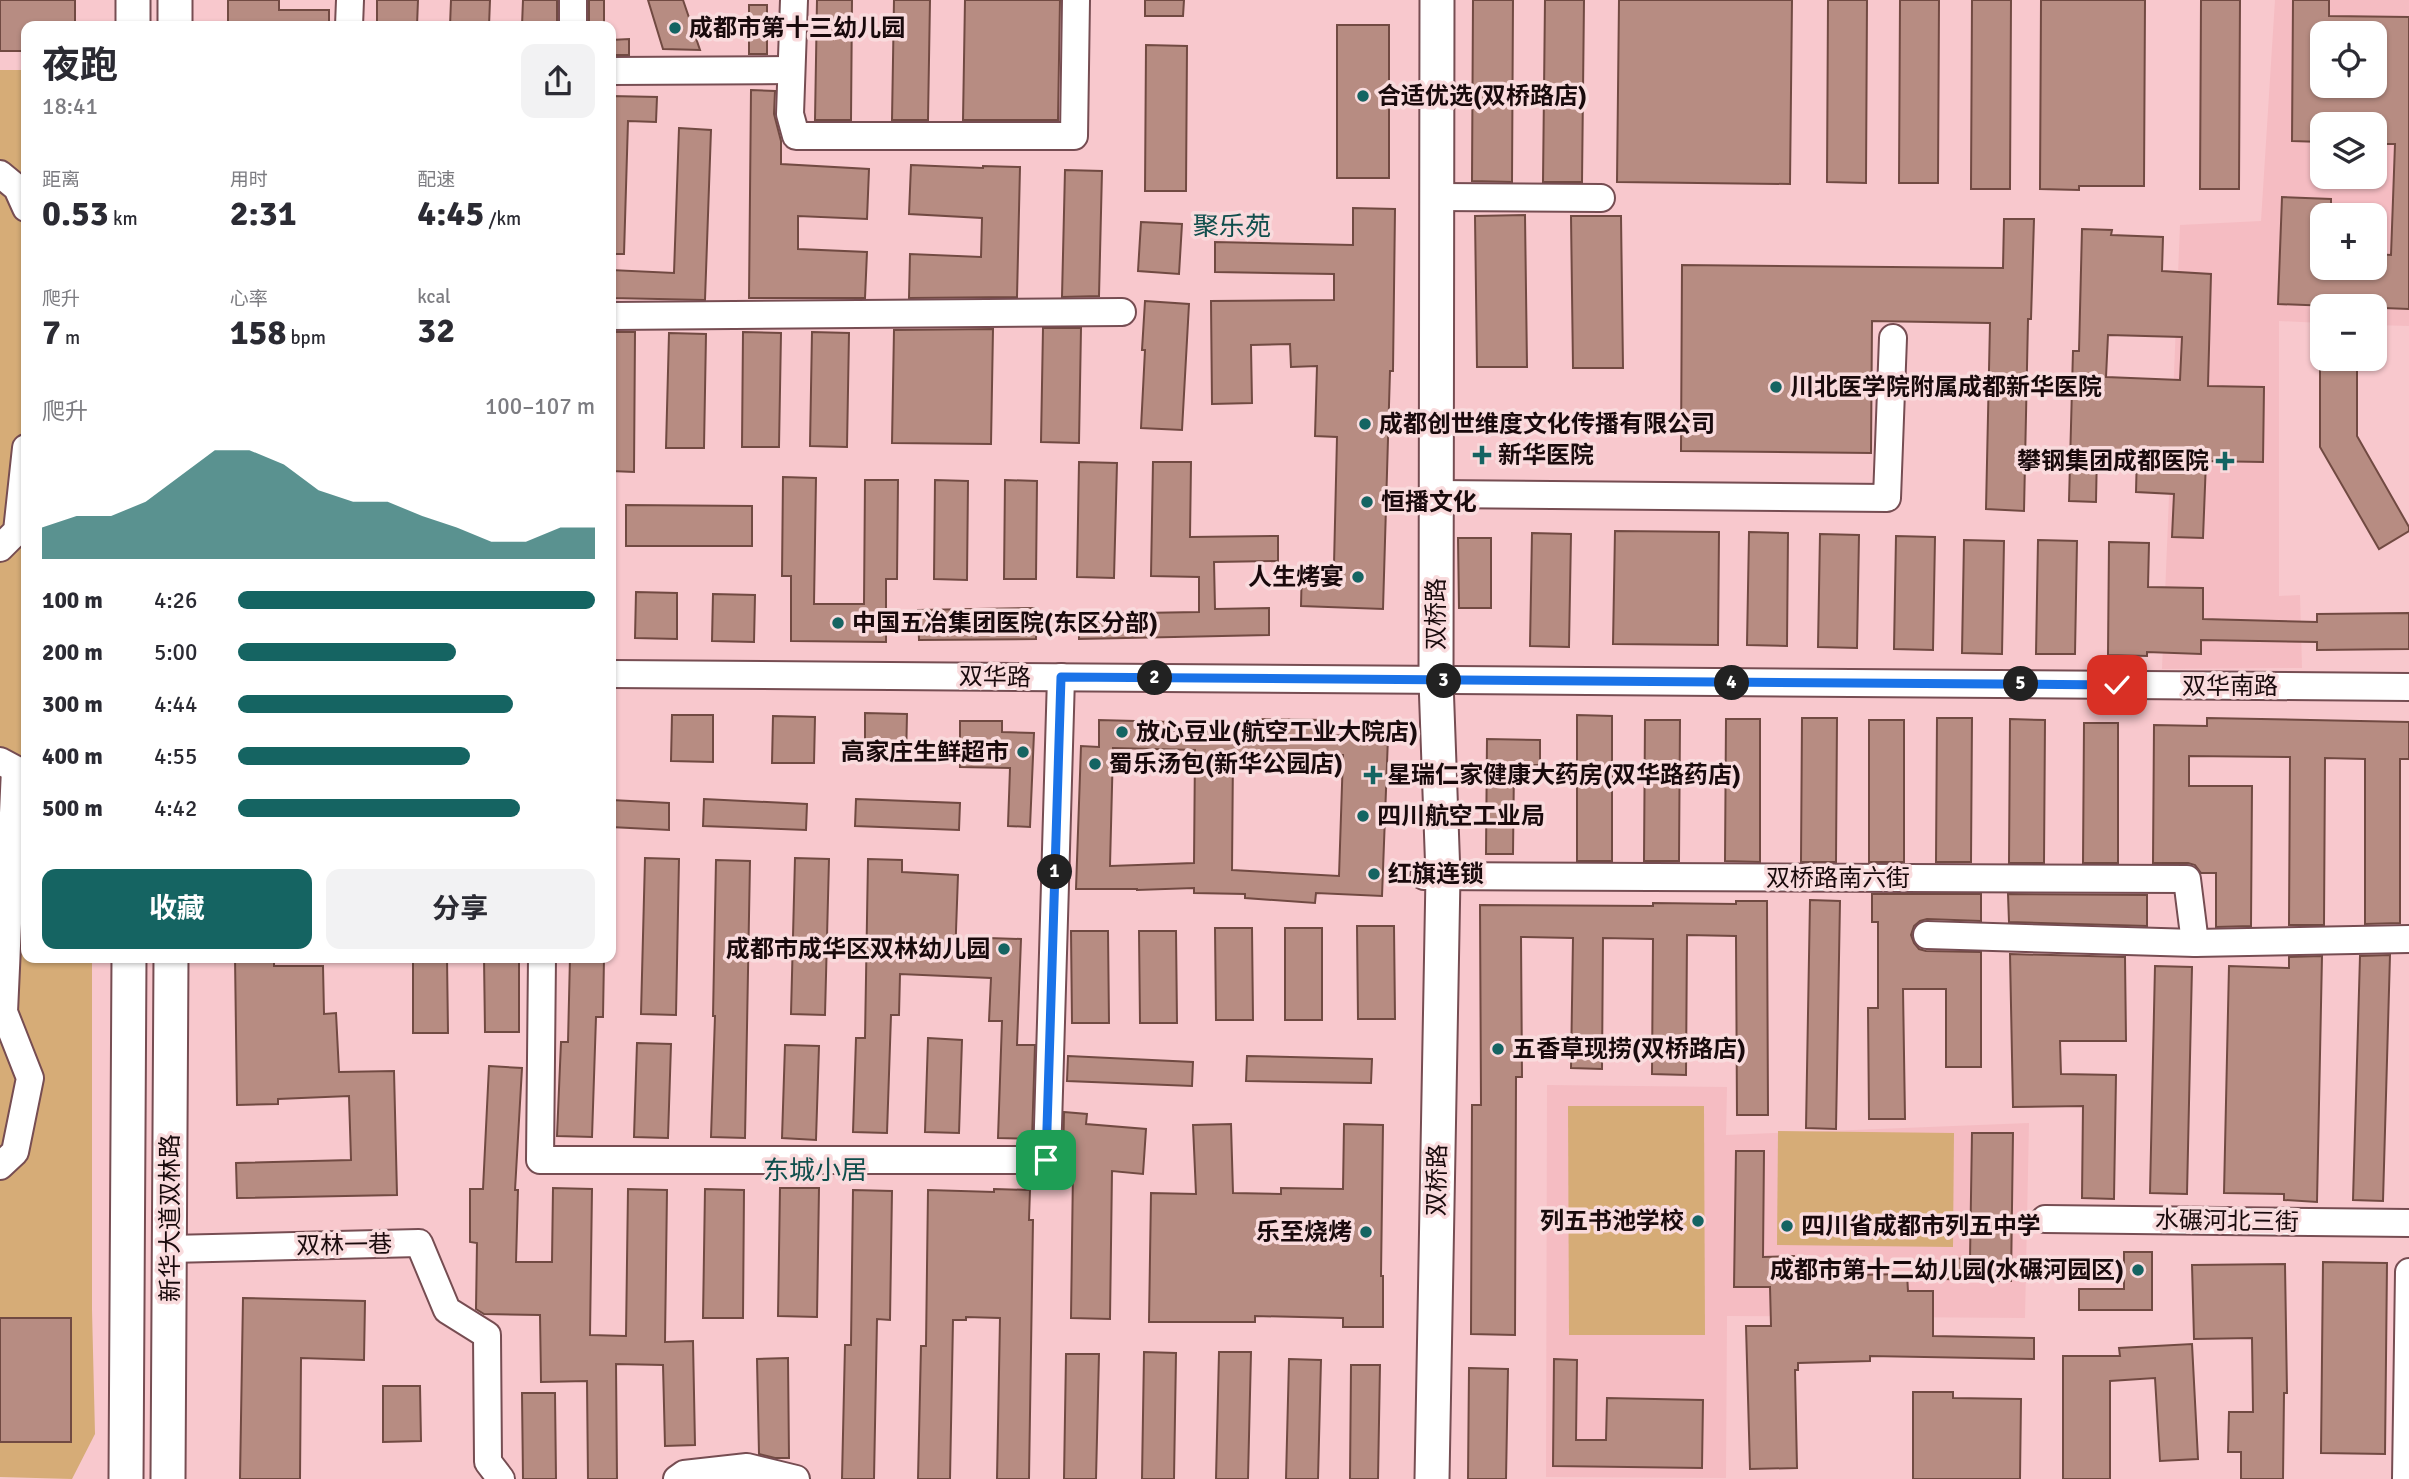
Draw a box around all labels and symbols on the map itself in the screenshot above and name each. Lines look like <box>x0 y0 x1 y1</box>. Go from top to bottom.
place label: 成都市第十三幼儿园 <box>689 13 905 43</box>
marker: 成都市第十三幼儿园 <box>667 20 683 36</box>
place label: 合适优选(双桥路店) <box>1377 81 1587 111</box>
marker: 合适优选(双桥路店) <box>1355 88 1371 104</box>
district label: 聚乐苑 <box>1193 211 1271 243</box>
place label: 川北医学院附属成都新华医院 <box>1790 372 2102 402</box>
marker: 川北医学院附属成都新华医院 <box>1768 379 1784 395</box>
place label: 成都创世维度文化传播有限公司 <box>1379 409 1715 439</box>
marker: 成都创世维度文化传播有限公司 <box>1357 416 1373 432</box>
place label: 新华医院 <box>1498 440 1594 470</box>
marker: 新华医院 <box>1472 445 1492 465</box>
place label: 攀钢集团成都医院 <box>2017 446 2209 476</box>
marker: 攀钢集团成都医院 <box>2215 451 2235 471</box>
place label: 恒播文化 <box>1381 487 1477 517</box>
marker: 恒播文化 <box>1359 494 1375 510</box>
place label: 人生烤宴 <box>1248 562 1344 592</box>
marker: 人生烤宴 <box>1350 569 1366 585</box>
street label: 双桥路 <box>1421 578 1451 650</box>
place label: 中国五冶集团医院(东区分部) <box>852 608 1158 638</box>
marker: 中国五冶集团医院(东区分部) <box>830 615 846 631</box>
pin <box>2087 655 2147 715</box>
pin: 2 <box>1138 660 1172 696</box>
street label: 双华路 <box>959 661 1031 693</box>
pin: 3 <box>1426 664 1462 698</box>
pin: 4 <box>1714 666 1750 700</box>
pin: 5 <box>2004 666 2038 702</box>
street label: 双华南路 <box>2182 671 2278 701</box>
place label: 放心豆业(航空工业大院店) <box>1136 717 1418 747</box>
marker: 放心豆业(航空工业大院店) <box>1114 724 1130 740</box>
place label: 高家庄生鲜超市 <box>841 737 1009 767</box>
marker: 高家庄生鲜超市 <box>1015 744 1031 760</box>
place label: 蜀乐汤包(新华公园店) <box>1109 749 1343 779</box>
marker: 蜀乐汤包(新华公园店) <box>1087 756 1103 772</box>
place label: 星瑞仁家健康大药房(双华路药店) <box>1387 760 1741 790</box>
marker: 星瑞仁家健康大药房(双华路药店) <box>1365 767 1381 783</box>
place label: 四川航空工业局 <box>1377 801 1545 831</box>
marker: 四川航空工业局 <box>1355 808 1371 824</box>
pin: 1 <box>1038 854 1072 890</box>
place label: 红旗连锁 <box>1388 859 1484 889</box>
street label: 双桥路南六街 <box>1766 863 1910 893</box>
marker: 红旗连锁 <box>1366 866 1382 882</box>
place label: 成都市成华区双林幼儿园 <box>726 934 990 964</box>
marker: 成都市成华区双林幼儿园 <box>996 941 1012 957</box>
place label: 五香草现捞(双桥路店) <box>1512 1034 1746 1064</box>
marker: 五香草现捞(双桥路店) <box>1490 1041 1506 1057</box>
pin <box>1016 1130 1076 1190</box>
street label: 新华大道双林路 <box>155 1134 185 1302</box>
street label: 双桥路 <box>1421 1144 1453 1216</box>
district label: 东城小居 <box>763 1155 867 1187</box>
street label: 水碾河北三街 <box>2155 1205 2299 1237</box>
place label: 列五书池学校 <box>1540 1206 1684 1236</box>
place label: 四川省成都市列五中学 <box>1801 1211 2041 1241</box>
marker: 列五书池学校 <box>1690 1213 1706 1229</box>
place label: 乐至烧烤 <box>1256 1217 1352 1247</box>
marker: 四川省成都市列五中学 <box>1779 1218 1795 1234</box>
marker: 乐至烧烤 <box>1358 1224 1374 1240</box>
street label: 双林一巷 <box>296 1229 392 1261</box>
place label: 成都市第十二幼儿园(水碾河园区) <box>1770 1255 2124 1285</box>
marker: 成都市第十二幼儿园(水碾河园区) <box>2130 1262 2146 1278</box>

